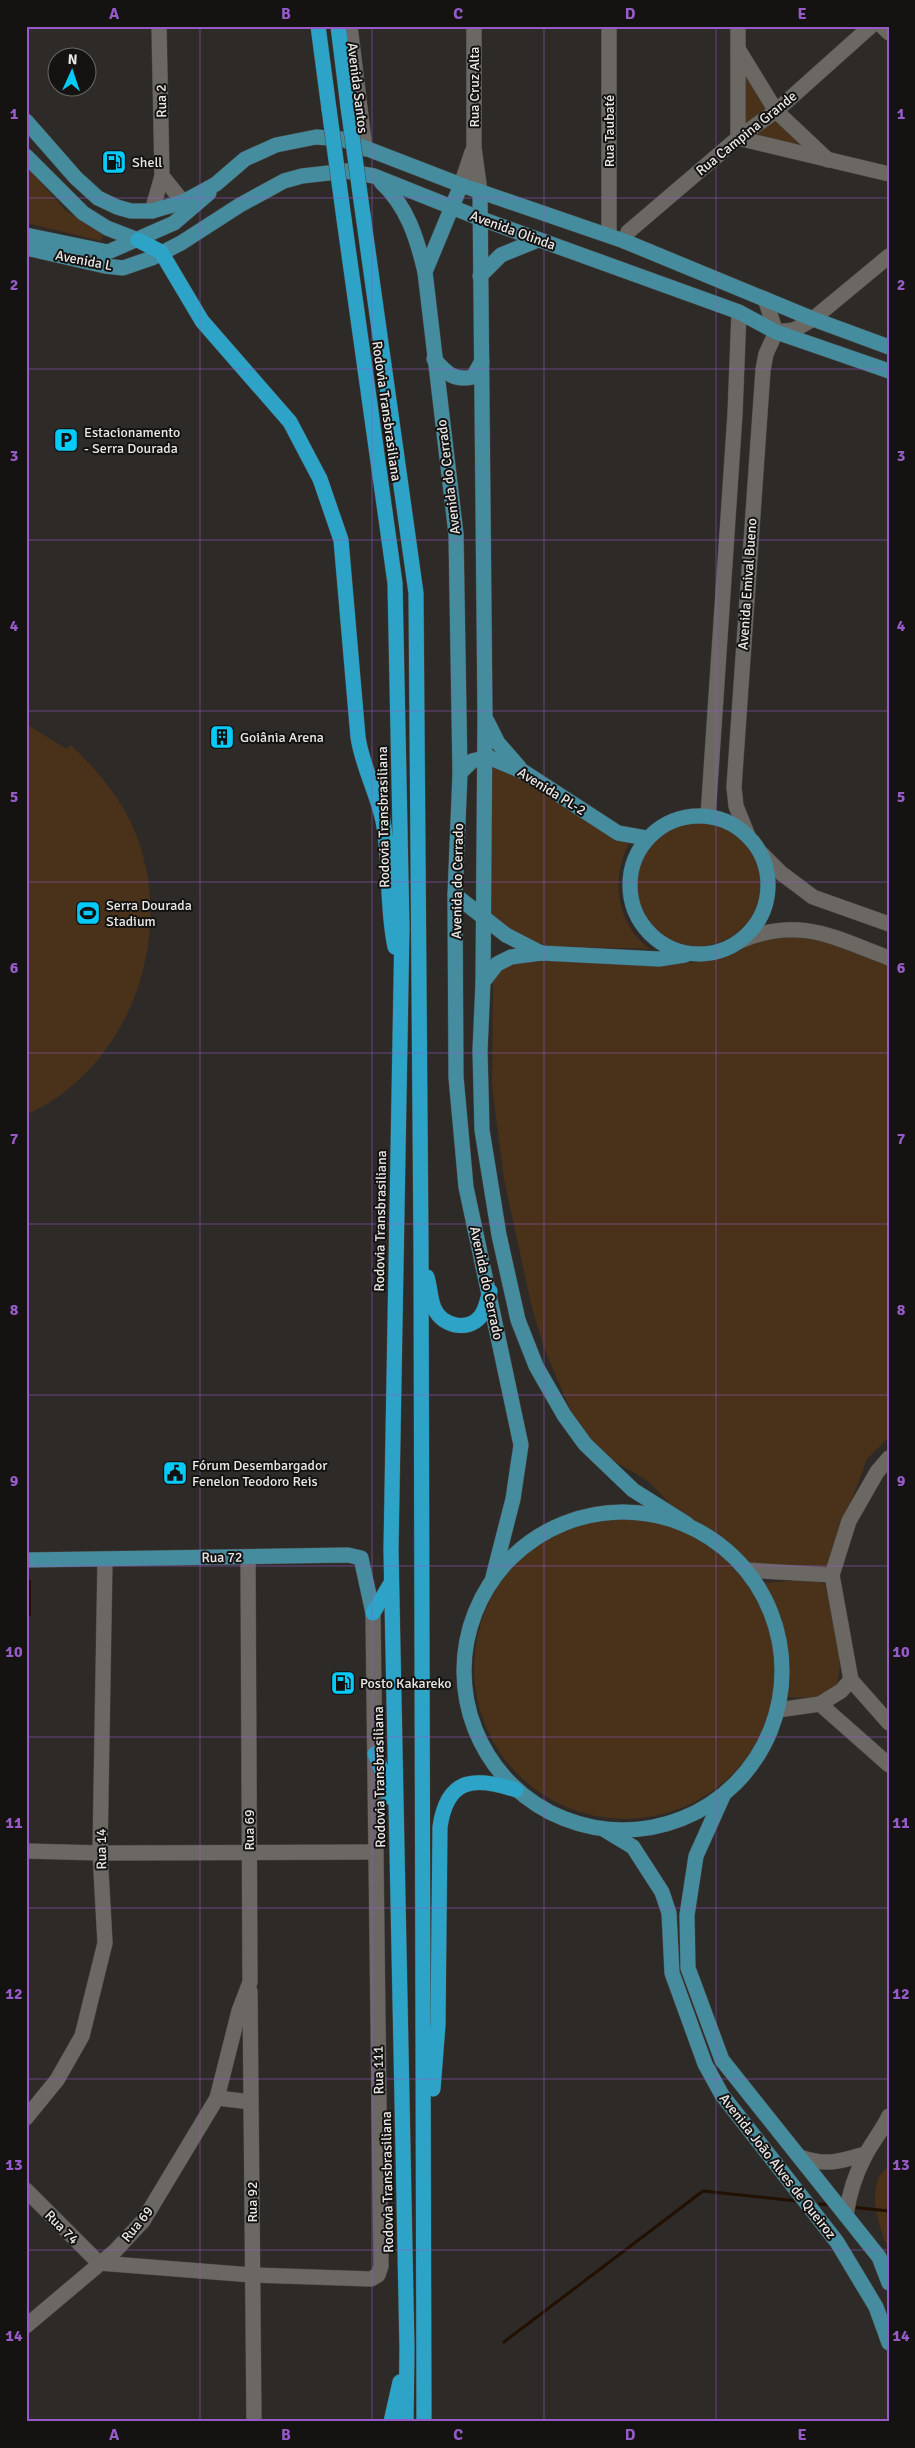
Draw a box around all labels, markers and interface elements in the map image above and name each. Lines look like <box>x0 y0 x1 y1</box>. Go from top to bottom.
text: A <box>109 4 120 24</box>
text: B <box>281 4 291 24</box>
text: C <box>453 4 463 24</box>
text: D <box>625 4 636 24</box>
text: E <box>797 4 807 24</box>
street label: Avenida Santos <box>344 42 372 134</box>
street label: Rua Cruz Alta <box>466 47 483 127</box>
north arrow <box>48 48 98 98</box>
text: N <box>67 51 78 68</box>
street label: Rua 2 <box>153 84 170 118</box>
street label: Rua Campina Grande <box>692 88 800 179</box>
street label: Rua Taubaté <box>601 95 618 167</box>
text: 1 <box>10 104 19 124</box>
text: 1 <box>897 104 906 124</box>
fuel station icon: Shell <box>101 149 127 175</box>
place label: Shell <box>132 154 162 171</box>
street label: Avenida Olinda <box>468 207 558 254</box>
street label: Avenida L <box>54 247 114 274</box>
text: 2 <box>10 275 18 295</box>
text: 2 <box>897 275 905 295</box>
street label: Rodovia Transbrasiliana <box>368 340 405 482</box>
street label: Avenida do Cerrado <box>433 419 464 535</box>
place label: Estacionamento - Serra Dourada <box>84 424 180 457</box>
parking icon: Estacionamento - Serra Dourada <box>53 427 79 453</box>
text: 3 <box>10 446 18 466</box>
text: 3 <box>897 446 905 466</box>
street label: Avenida Emival Bueno <box>734 518 761 650</box>
text: 4 <box>10 616 19 636</box>
text: 4 <box>897 616 906 636</box>
building icon: Goiânia Arena <box>209 724 235 750</box>
place label: Goiânia Arena <box>240 729 324 746</box>
street label: Rodovia Transbrasiliana <box>374 746 393 888</box>
street label: Avenida PL-2 <box>514 764 589 819</box>
text: 5 <box>10 787 18 807</box>
text: 5 <box>897 787 905 807</box>
street label: Avenida do Cerrado <box>448 823 467 939</box>
place label: Serra Dourada Stadium <box>106 897 192 930</box>
sports icon: Serra Dourada Stadium <box>75 900 101 926</box>
text: 6 <box>10 958 19 978</box>
text: 6 <box>897 958 906 978</box>
text: 7 <box>10 1129 19 1149</box>
text: 7 <box>897 1129 906 1149</box>
street label: Rodovia Transbrasiliana <box>371 1150 390 1292</box>
street label: Avenida do Cerrado <box>466 1225 507 1341</box>
text: 8 <box>10 1300 19 1320</box>
text: 8 <box>897 1300 906 1320</box>
place label: Fórum Desembargador Fenelon Teodoro Reis <box>192 1457 328 1490</box>
public building icon: Fórum Desembargador Fenelon Teodoro Reis <box>162 1460 188 1486</box>
text: 9 <box>10 1471 19 1491</box>
text: 9 <box>897 1471 906 1491</box>
street label: Rua 72 <box>201 1549 243 1566</box>
text: 10 <box>5 1642 23 1662</box>
text: 10 <box>892 1642 910 1662</box>
fuel station icon: Posto Kakareko <box>330 1670 356 1696</box>
place label: Posto Kakareko <box>360 1675 452 1692</box>
street label: Rodovia Transbrasiliana <box>370 1706 389 1848</box>
street label: Rua 69 <box>241 1809 258 1851</box>
text: 11 <box>5 1813 23 1833</box>
text: 11 <box>892 1813 910 1833</box>
street label: Rua 14 <box>93 1828 110 1870</box>
text: 12 <box>5 1984 23 2004</box>
text: 12 <box>892 1984 910 2004</box>
street label: Rua 111 <box>370 2046 387 2094</box>
street label: Avenida João Alves de Queiroz <box>716 2090 840 2242</box>
street label: Rodovia Transbrasiliana <box>378 2111 397 2253</box>
text: 13 <box>5 2155 23 2175</box>
text: 13 <box>892 2155 910 2175</box>
street label: Rua 92 <box>244 2181 261 2223</box>
street label: Rua 69 <box>118 2203 157 2246</box>
street label: Rua 74 <box>41 2207 82 2248</box>
text: 14 <box>5 2326 23 2346</box>
text: 14 <box>892 2326 910 2346</box>
text: A <box>109 2425 120 2445</box>
text: B <box>281 2425 291 2445</box>
text: C <box>453 2425 463 2445</box>
text: D <box>625 2425 636 2445</box>
text: E <box>797 2425 807 2445</box>

